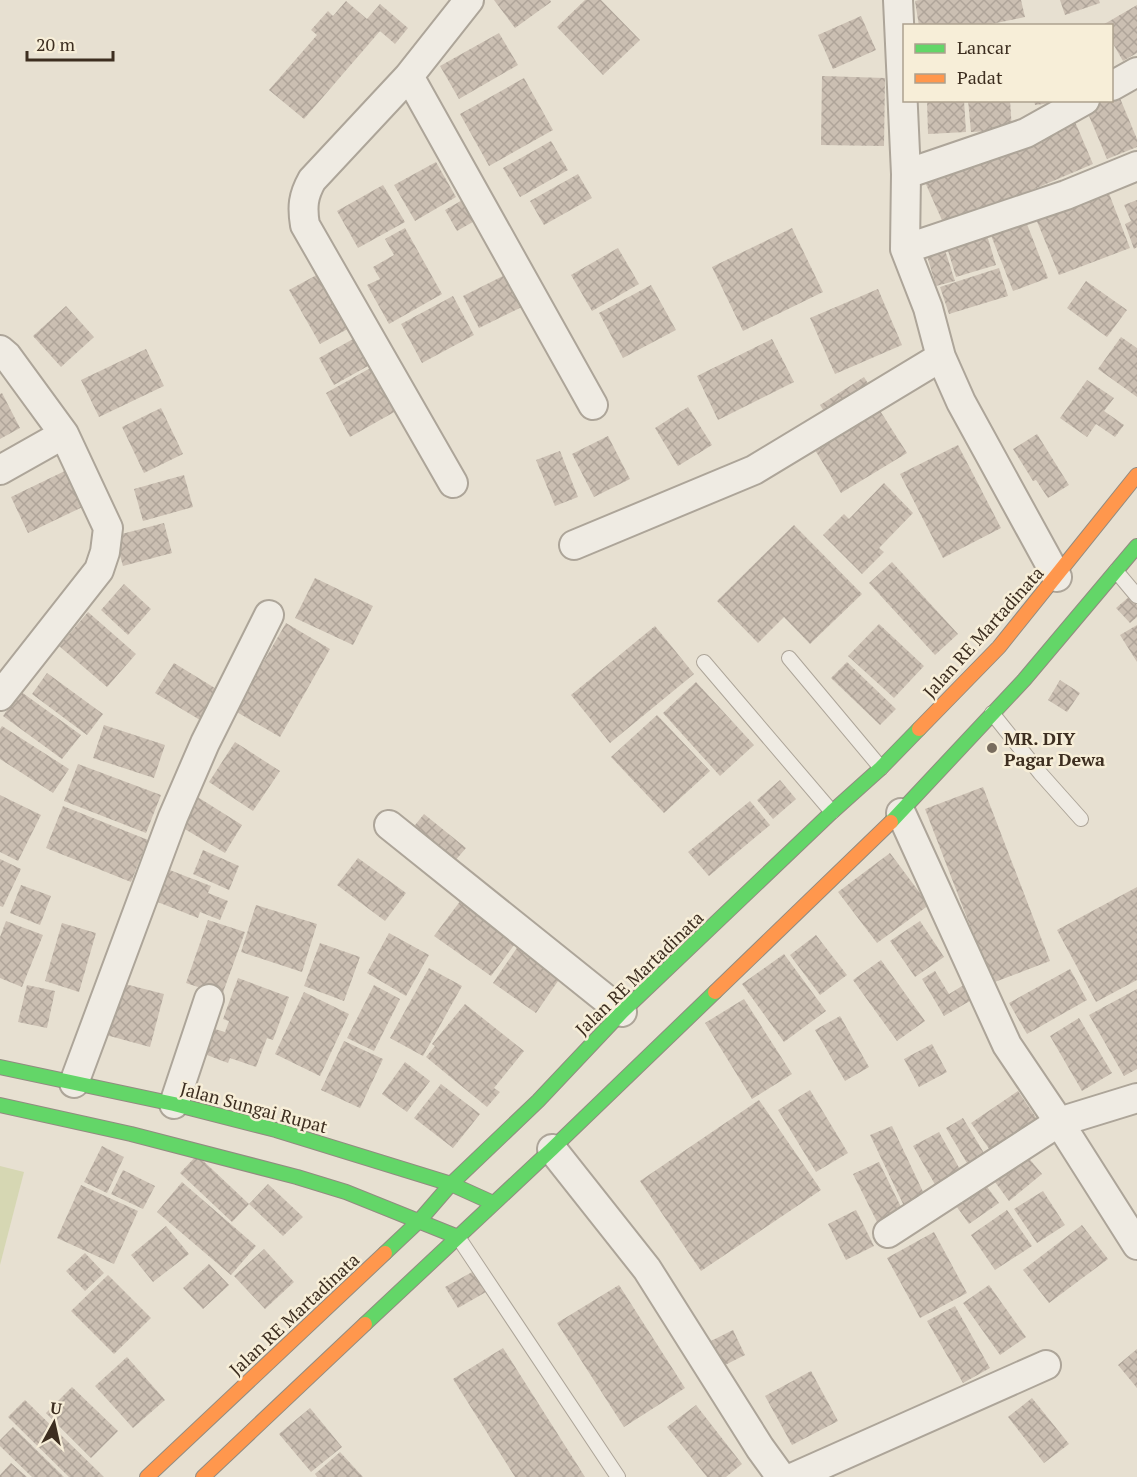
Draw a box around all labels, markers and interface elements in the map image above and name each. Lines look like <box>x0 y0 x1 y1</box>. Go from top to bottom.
scale bar <box>27 24 112 62</box>
legend <box>903 24 1113 102</box>
text: 20 m <box>36 32 76 56</box>
text: Lancar <box>957 35 1011 59</box>
text: Padat <box>957 65 1003 89</box>
street label: Jalan RE Martadinata <box>917 561 1049 703</box>
place label: MR. DIY Pagar Dewa <box>1004 726 1105 771</box>
marker: MR. DIY Pagar Dewa <box>985 741 999 755</box>
street label: Jalan RE Martadinata <box>570 906 708 1040</box>
street label: Jalan Sungai Rupat <box>178 1076 331 1138</box>
street label: Jalan RE Martadinata <box>224 1247 364 1381</box>
north arrow <box>24 1393 84 1453</box>
text: U <box>49 1396 64 1420</box>

